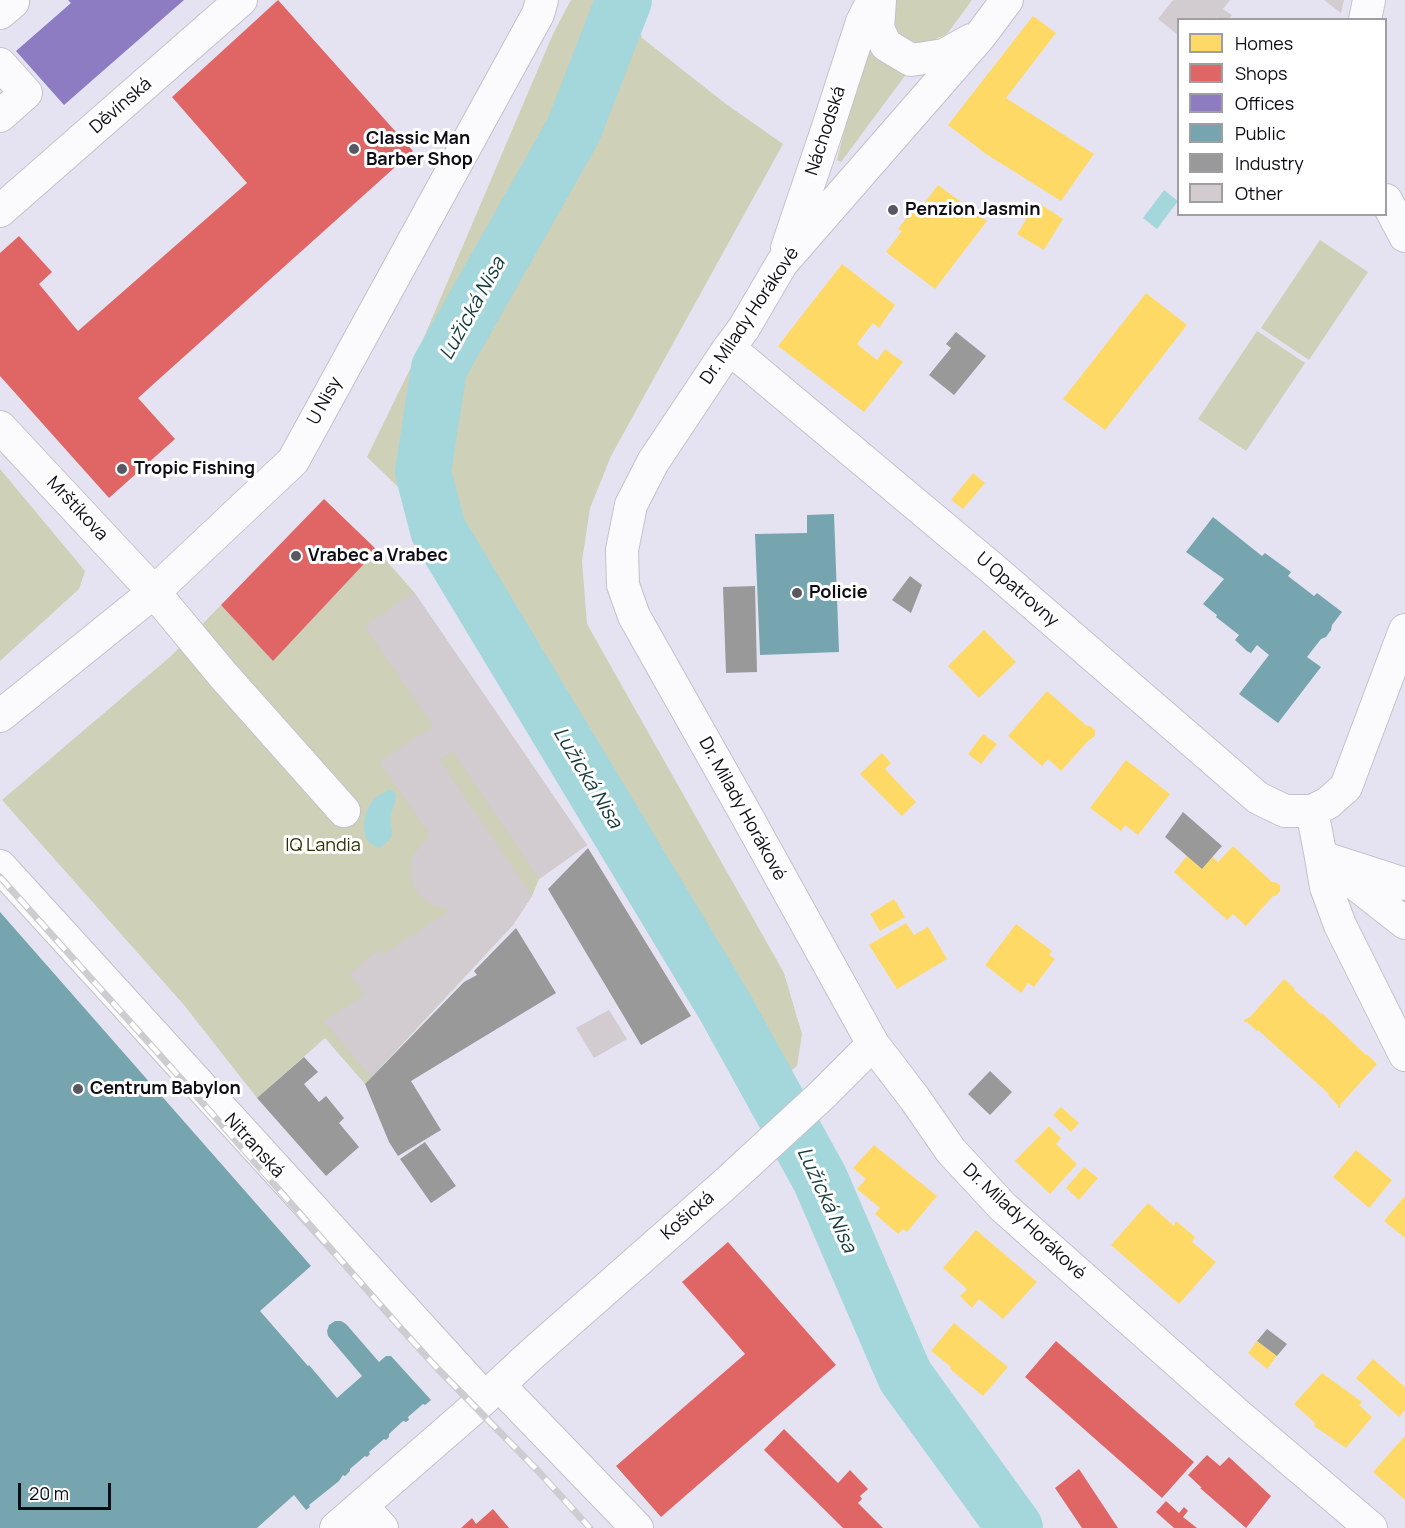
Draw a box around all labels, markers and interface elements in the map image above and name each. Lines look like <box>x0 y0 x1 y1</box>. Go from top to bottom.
legend <box>1177 18 1387 216</box>
text: Homes <box>1235 31 1293 55</box>
text: Shops <box>1235 61 1287 85</box>
street label: Děvínská <box>86 73 156 139</box>
street label: Náchodská <box>801 84 851 178</box>
text: Offices <box>1235 91 1294 115</box>
text: Public <box>1235 121 1286 145</box>
place label: Classic Man Barber Shop <box>366 128 473 170</box>
marker: Classic Man Barber Shop <box>347 142 361 156</box>
text: Industry <box>1235 151 1304 175</box>
text: Other <box>1235 181 1283 205</box>
place label: Penzion Jasmin <box>905 199 1040 221</box>
marker: Penzion Jasmin <box>886 203 900 217</box>
street label: Dr. Milady Horákové <box>696 243 804 389</box>
water label: Lužická Nisa <box>435 254 511 364</box>
street label: U Nisy <box>303 373 347 429</box>
place label: Tropic Fishing <box>134 458 255 480</box>
marker: Tropic Fishing <box>115 462 129 476</box>
street label: Mrštíkova <box>42 472 112 546</box>
place label: Vrabec a Vrabec <box>308 545 448 567</box>
street label: U Opatrovny <box>971 548 1063 632</box>
marker: Vrabec a Vrabec <box>289 549 303 563</box>
place label: Policie <box>809 582 868 604</box>
marker: Policie <box>790 586 804 600</box>
water label: Lužická Nisa <box>548 723 626 833</box>
street label: Dr. Milady Horákové <box>694 734 790 884</box>
park label: IQ Landia <box>285 835 361 857</box>
place label: Centrum Babylon <box>90 1078 241 1100</box>
marker: Centrum Babylon <box>71 1082 85 1096</box>
street label: Nitranská <box>220 1109 288 1183</box>
water label: Lužická Nisa <box>791 1144 861 1256</box>
street label: Dr. Milady Horákové <box>958 1159 1090 1285</box>
street label: Košická <box>657 1187 719 1245</box>
scale bar <box>21 1471 114 1509</box>
text: 20 m <box>29 1481 69 1505</box>

